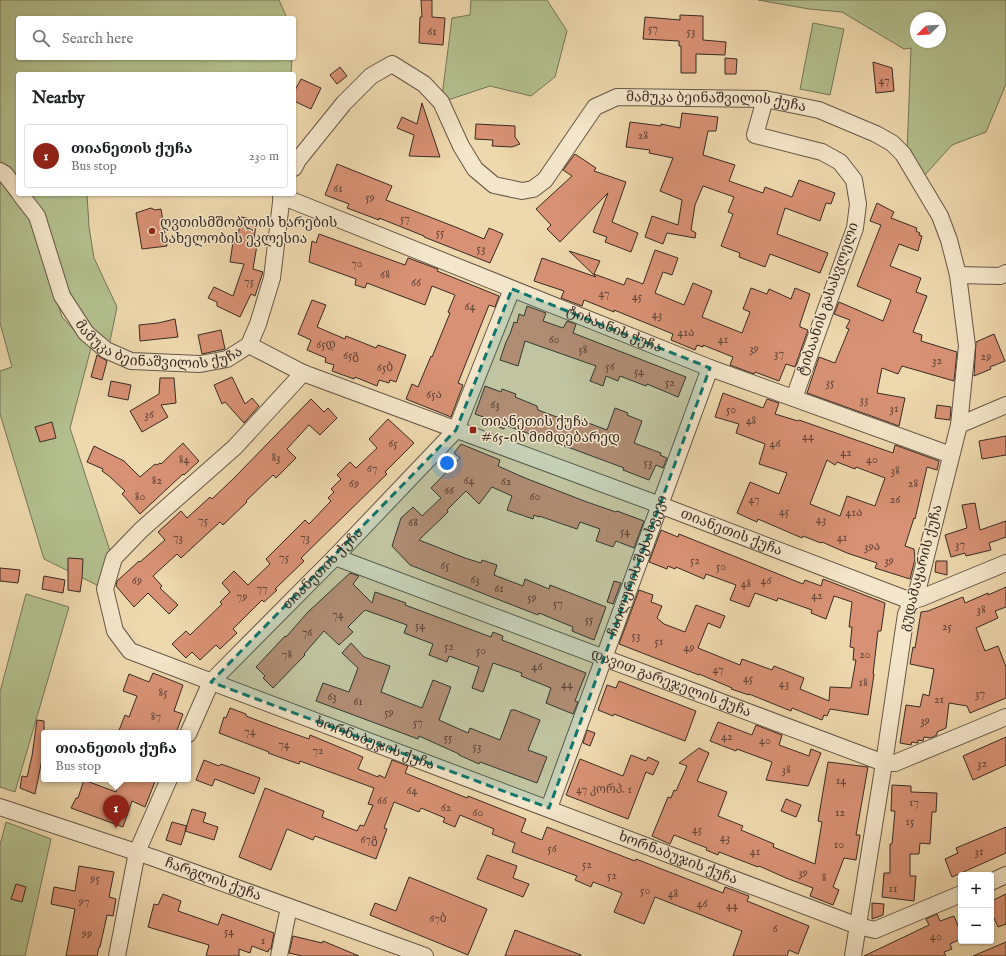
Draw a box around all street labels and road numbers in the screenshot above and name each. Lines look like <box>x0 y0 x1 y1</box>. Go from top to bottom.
street label: მამუკა ბეინაშვილის ქუჩა <box>626 88 808 116</box>
street label: ტიბაანის გასასვლელი <box>793 220 863 378</box>
street label: ტიბაანის ქუჩა <box>564 302 665 357</box>
street label: მამუკა ბეინაშვილის ქუჩა <box>71 316 246 373</box>
street label: ჩაილურის შესახვევი <box>604 492 672 639</box>
street label: გუდამაყარის ქუჩა <box>895 503 947 633</box>
street label: თიანეთის ქუჩა <box>678 505 785 560</box>
street label: თიანეთის ქუჩა <box>279 524 367 614</box>
street label: დავით გარეჯელის ქუჩა <box>589 645 754 721</box>
street label: ხორნაბუჯის ქუჩა <box>313 713 437 774</box>
street label: ხორნაბუჯის ქუჩა <box>616 827 740 889</box>
street label: ჩარგლის ქუჩა <box>162 854 264 905</box>

